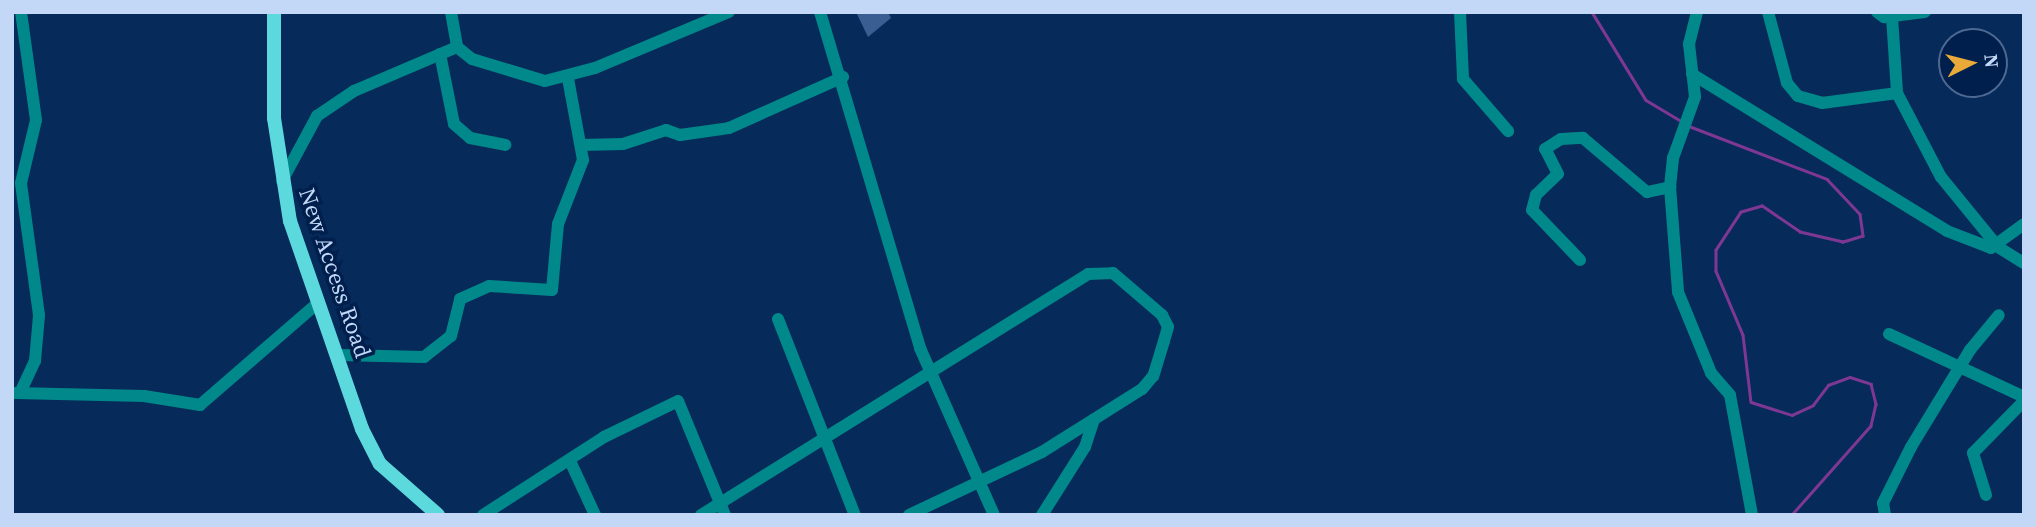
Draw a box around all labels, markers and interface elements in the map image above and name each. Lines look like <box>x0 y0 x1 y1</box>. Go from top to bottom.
north arrow <box>1938 28 2008 98</box>
text: N <box>1978 53 2006 69</box>
street label: New Access Road <box>293 185 377 361</box>

